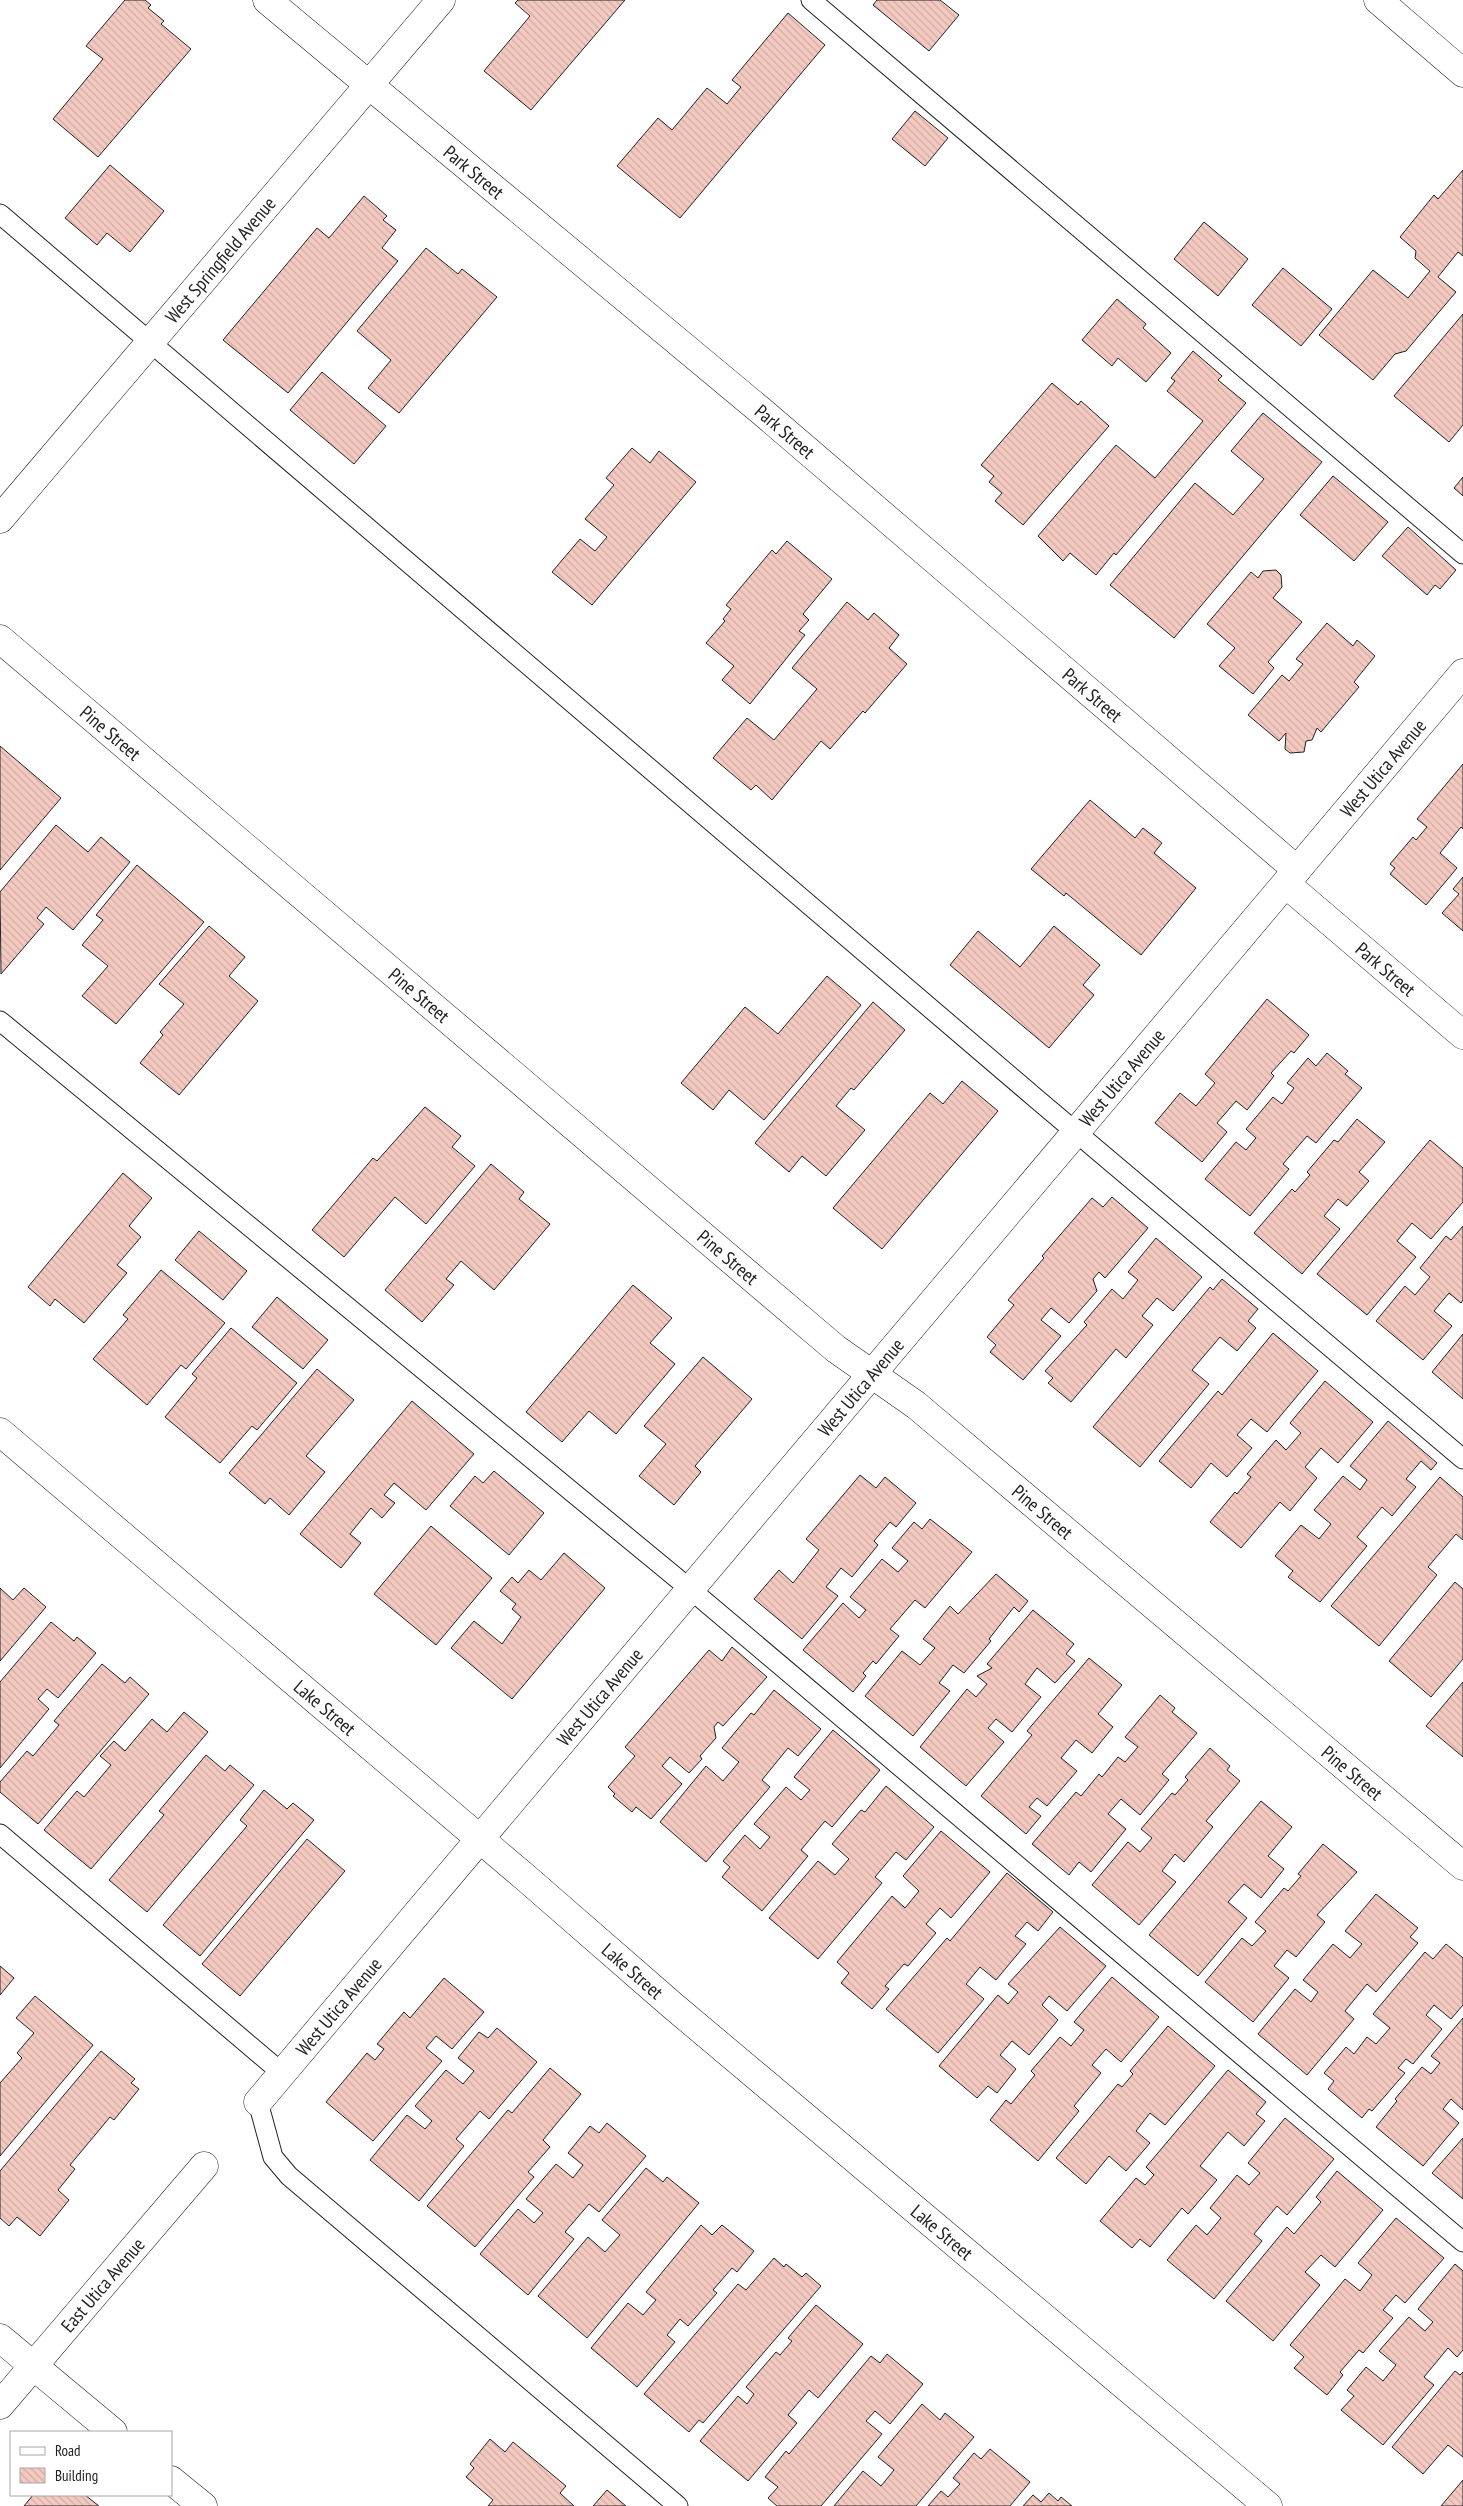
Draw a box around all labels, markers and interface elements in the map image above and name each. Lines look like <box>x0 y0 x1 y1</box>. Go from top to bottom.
street label: Park Street <box>439 140 509 204</box>
street label: West Springfield Avenue <box>160 192 281 328</box>
street label: Park Street <box>750 399 820 464</box>
street label: Park Street <box>1058 663 1128 728</box>
street label: Pine Street <box>75 700 146 766</box>
street label: West Utica Avenue <box>1335 714 1431 822</box>
street label: Park Street <box>1351 937 1421 1002</box>
street label: Pine Street <box>384 962 455 1028</box>
street label: West Utica Avenue <box>1074 1024 1170 1132</box>
street label: Pine Street <box>693 1225 764 1290</box>
street label: West Utica Avenue <box>813 1333 909 1441</box>
street label: Pine Street <box>1007 1479 1079 1545</box>
street label: West Utica Avenue <box>552 1643 648 1751</box>
street label: Lake Street <box>289 1675 361 1741</box>
street label: Pine Street <box>1317 1740 1388 1806</box>
street label: Lake Street <box>597 1938 669 2005</box>
street label: West Utica Avenue <box>290 1952 387 2060</box>
street label: Lake Street <box>906 2199 979 2265</box>
street label: East Utica Avenue <box>56 2233 150 2337</box>
legend <box>10 2431 172 2496</box>
text: Road <box>55 2441 81 2460</box>
text: Building <box>55 2466 98 2485</box>

